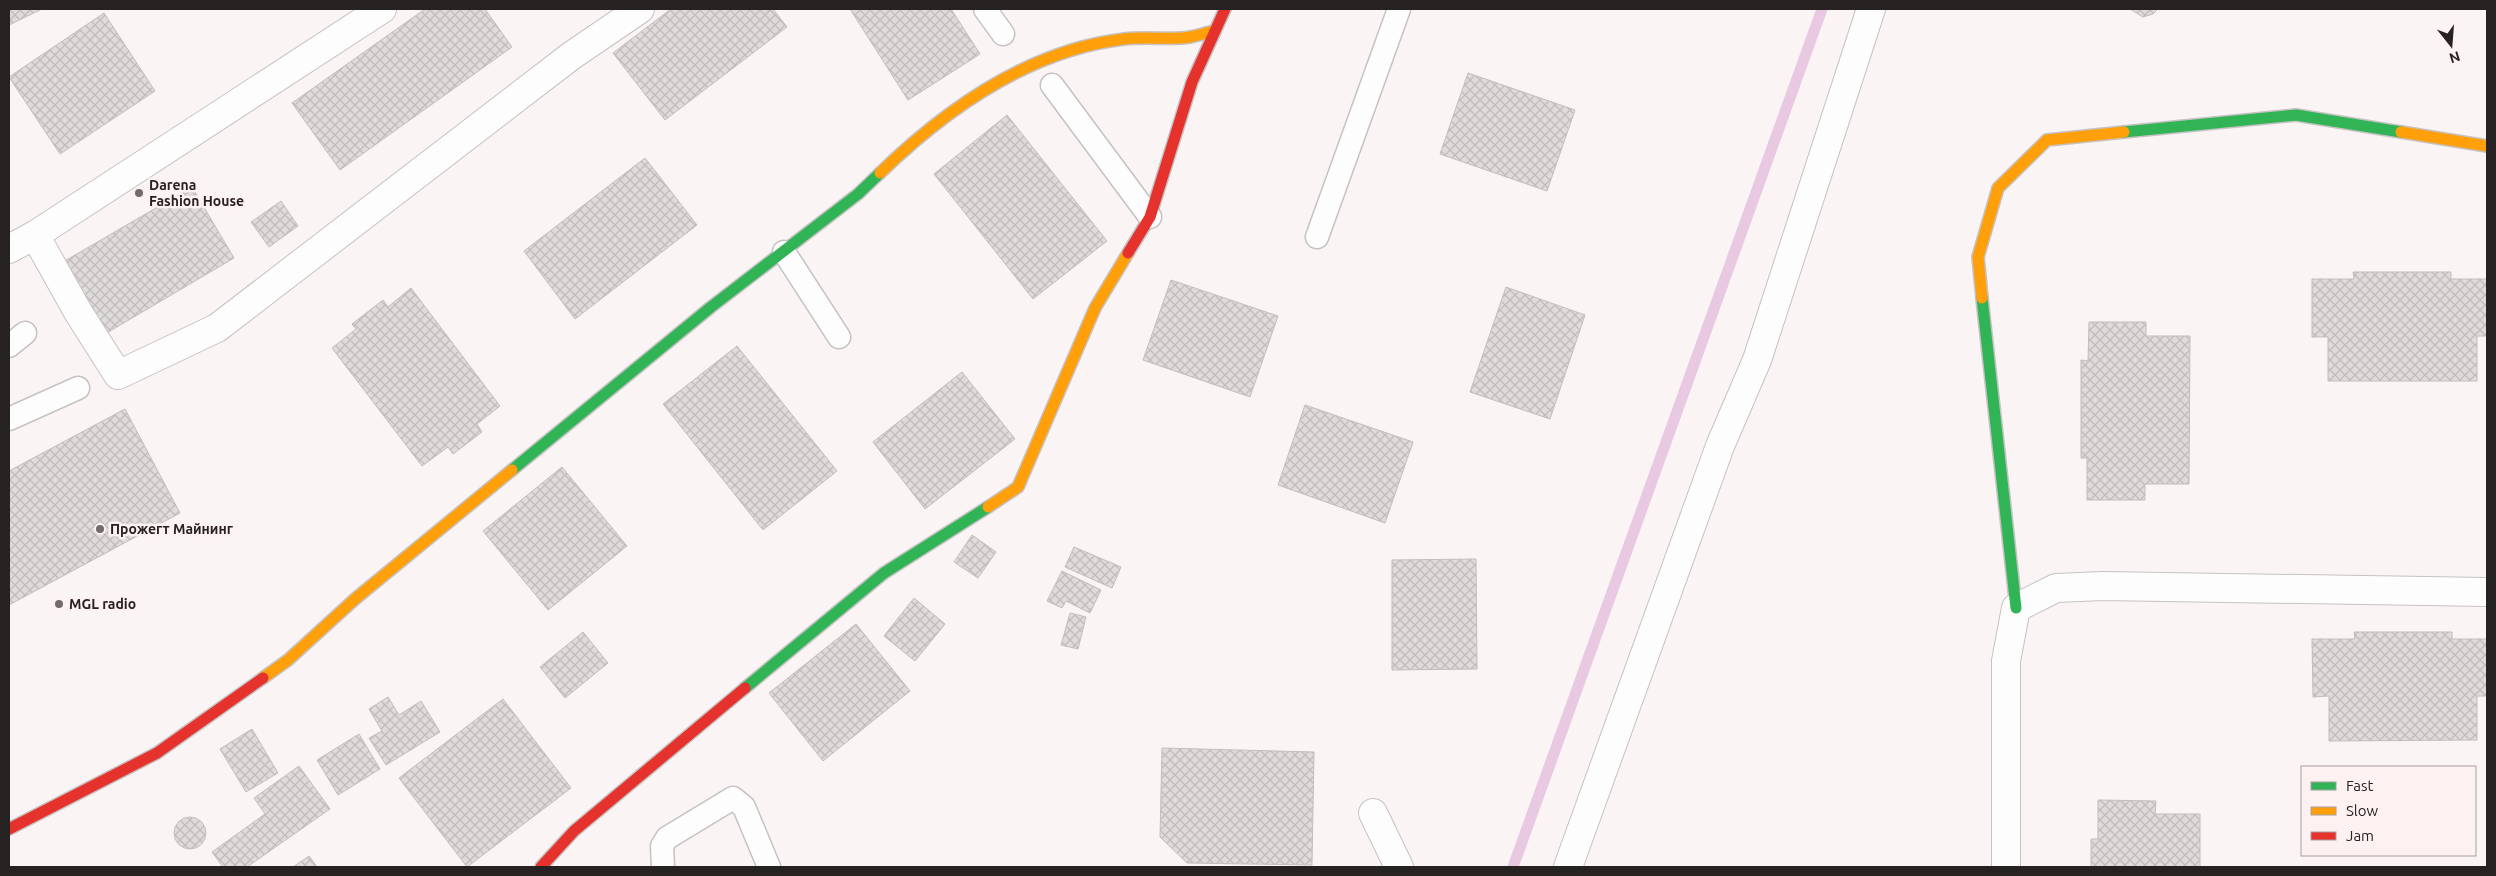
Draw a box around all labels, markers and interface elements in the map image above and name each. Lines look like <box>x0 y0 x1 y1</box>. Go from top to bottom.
north arrow <box>2426 20 2476 70</box>
text: N <box>2447 48 2462 67</box>
place label: Darena Fashion House <box>149 177 244 209</box>
marker: Darena Fashion House <box>133 187 145 199</box>
place label: Прожегт Майнинг <box>110 521 234 537</box>
marker: Прожегт Майнинг <box>94 523 106 535</box>
place label: MGL radio <box>69 596 136 612</box>
marker: MGL radio <box>53 598 65 610</box>
legend <box>2301 766 2476 856</box>
text: Fast <box>2346 777 2374 794</box>
text: Slow <box>2346 802 2379 819</box>
text: Jam <box>2346 827 2374 844</box>

